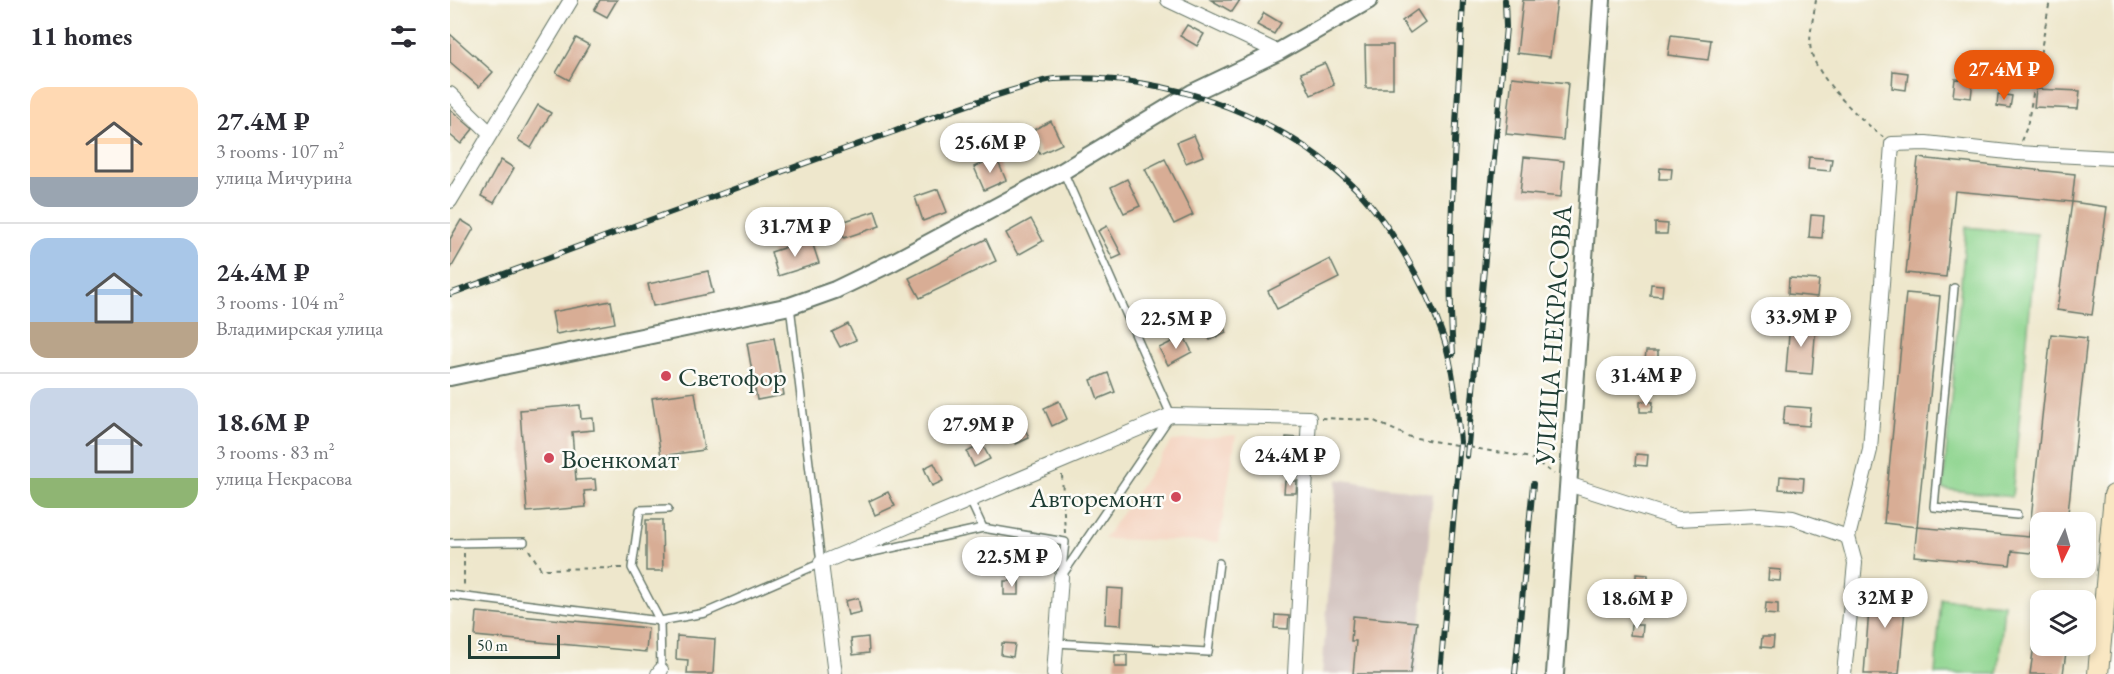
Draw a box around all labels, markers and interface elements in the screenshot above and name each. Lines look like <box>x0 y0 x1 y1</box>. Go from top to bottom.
text: 11 homes <box>30 19 132 53</box>
icon: filters <box>387 20 420 53</box>
pin: 27.4M ₽ <box>1949 50 2059 101</box>
text: 27.4M ₽ <box>1968 56 2040 82</box>
text: 27.4M ₽ <box>216 104 310 138</box>
icon: home <box>78 111 150 183</box>
pin: 25.6M ₽ <box>935 123 1045 174</box>
text: 25.6M ₽ <box>954 129 1026 155</box>
text: 3 rooms · 107 m² <box>216 138 344 164</box>
text: улица Мичурина <box>216 164 352 190</box>
street label: УЛИЦА НЕКРАСОВА <box>1526 203 1580 467</box>
pin: 31.7M ₽ <box>740 207 850 258</box>
text: 31.7M ₽ <box>759 213 831 239</box>
text: 24.4M ₽ <box>216 255 310 289</box>
icon: home <box>78 262 150 334</box>
text: 3 rooms · 104 m² <box>216 289 344 315</box>
pin: 33.9M ₽ <box>1746 297 1856 348</box>
pin: 22.5M ₽ <box>1121 299 1231 350</box>
text: 33.9M ₽ <box>1765 303 1837 329</box>
text: 22.5M ₽ <box>1140 305 1212 331</box>
text: Владимирская улица <box>216 315 383 341</box>
pin: 31.4M ₽ <box>1591 356 1701 407</box>
place label: Светофор <box>678 359 787 394</box>
text: 31.4M ₽ <box>1610 362 1682 388</box>
marker: Светофор <box>659 369 673 383</box>
text: 18.6M ₽ <box>216 405 310 439</box>
pin: 27.9M ₽ <box>923 405 1033 456</box>
text: 27.9M ₽ <box>942 411 1014 437</box>
icon: home <box>78 412 150 484</box>
pin: 24.4M ₽ <box>1235 436 1345 487</box>
text: 3 rooms · 83 m² <box>216 439 335 465</box>
place label: Военкомат <box>561 441 679 476</box>
text: 24.4M ₽ <box>1254 442 1326 468</box>
marker: Военкомат <box>542 451 556 465</box>
text: улица Некрасова <box>216 465 352 491</box>
place label: Авторемонт <box>1029 480 1164 515</box>
marker: Авторемонт <box>1169 490 1183 504</box>
north arrow <box>2030 512 2096 578</box>
map controls <box>2030 512 2096 656</box>
pin: 22.5M ₽ <box>957 537 1067 588</box>
text: 22.5M ₽ <box>976 543 1048 569</box>
pin: 32M ₽ <box>1843 578 1927 629</box>
pin: 18.6M ₽ <box>1582 579 1692 630</box>
text: 32M ₽ <box>1857 584 1913 610</box>
text: 18.6M ₽ <box>1601 585 1673 611</box>
button: layers <box>2030 590 2096 656</box>
scale bar <box>468 632 560 660</box>
text: 50 m <box>477 635 508 656</box>

